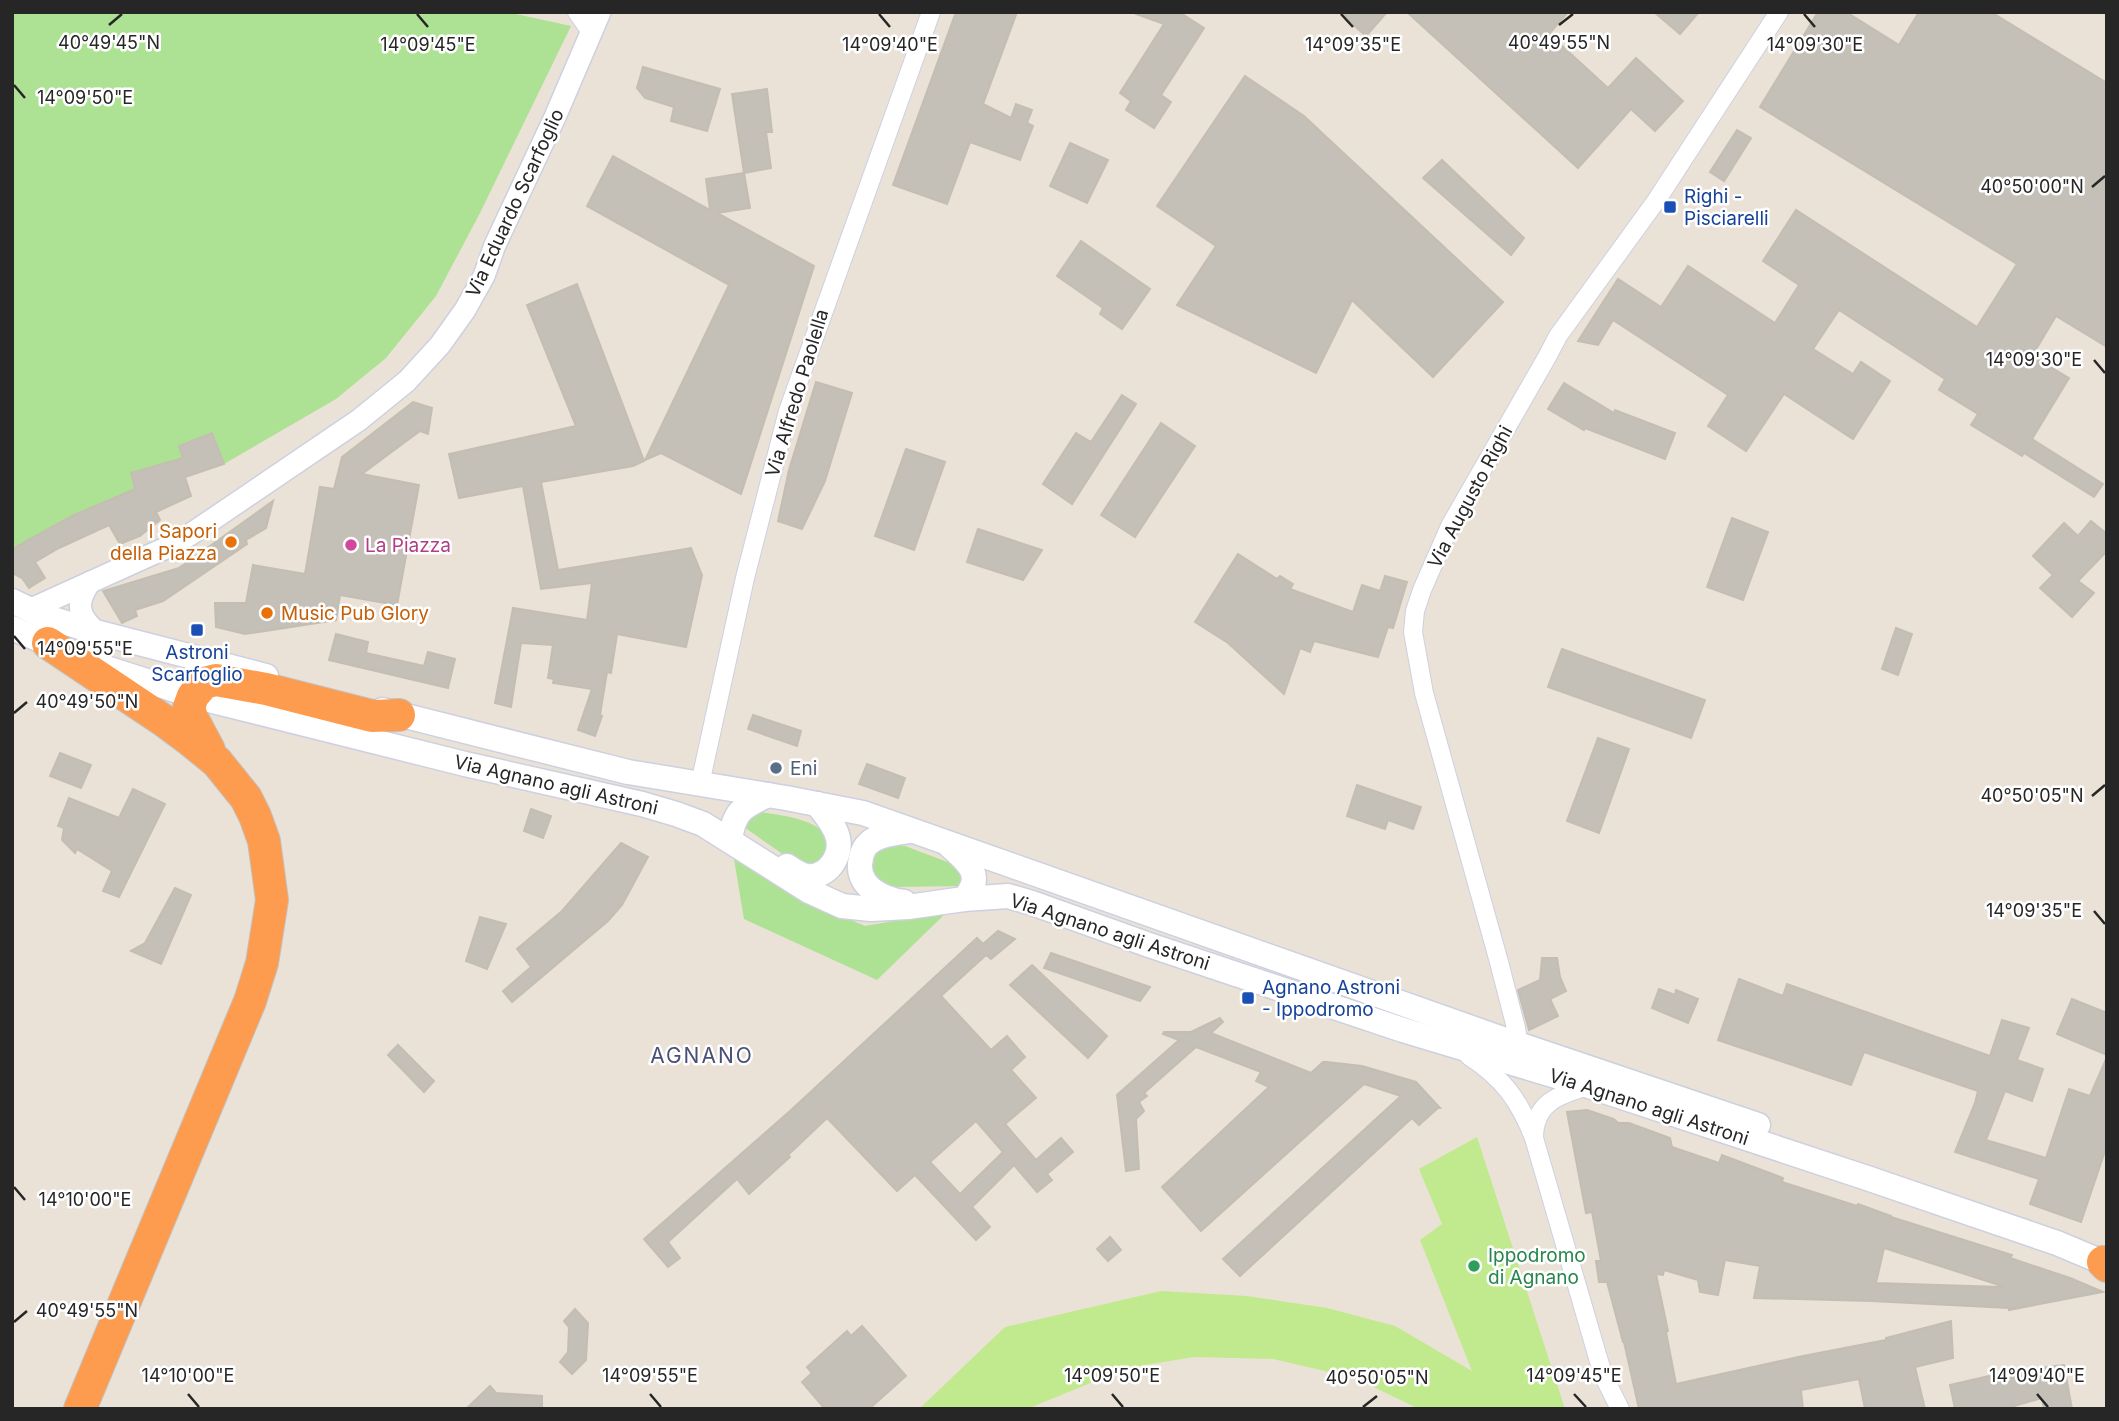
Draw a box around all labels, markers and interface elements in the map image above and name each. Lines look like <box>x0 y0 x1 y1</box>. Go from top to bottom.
text: 40°49'45"N <box>58 32 160 53</box>
text: 40°49'55"N <box>1508 32 1610 53</box>
text: 14°09'45"E <box>380 34 476 55</box>
text: 14°09'40"E <box>842 34 938 55</box>
text: 14°09'35"E <box>1305 34 1401 55</box>
text: 14°09'30"E <box>1767 34 1863 55</box>
text: 14°09'50"E <box>37 87 133 108</box>
street label: Via Eduardo Scarfoglio <box>461 105 569 301</box>
text: 40°50'00"N <box>1980 176 2084 197</box>
place label: Righi - Pisciarelli <box>1684 185 1769 230</box>
marker: Righi - Pisciarelli <box>1662 199 1678 215</box>
street label: Via Alfredo Paolella <box>760 306 834 480</box>
text: 14°09'30"E <box>1986 349 2082 370</box>
street label: Via Augusto Righi <box>1423 422 1517 572</box>
place label: I Sapori della Piazza <box>110 520 217 565</box>
marker: I Sapori della Piazza <box>223 534 239 550</box>
place label: La Piazza <box>365 534 451 557</box>
marker: La Piazza <box>343 537 359 553</box>
place label: Music Pub Glory <box>281 602 429 625</box>
marker: Music Pub Glory <box>259 605 275 621</box>
marker: Astroni Scarfoglio <box>189 622 205 638</box>
text: 14°09'55"E <box>37 638 133 659</box>
place label: Astroni Scarfoglio <box>151 641 243 686</box>
text: 40°49'50"N <box>36 691 138 712</box>
street label: Via Agnano agli Astroni <box>452 750 660 820</box>
place label: Eni <box>790 757 817 780</box>
marker: Eni <box>768 760 784 776</box>
text: 40°50'05"N <box>1980 785 2084 806</box>
street label: Via Agnano agli Astroni <box>1007 889 1213 975</box>
text: 14°09'35"E <box>1986 900 2082 921</box>
place label: Agnano Astroni - Ippodromo <box>1262 976 1400 1021</box>
marker: Agnano Astroni - Ippodromo <box>1240 990 1256 1006</box>
district label: AGNANO <box>650 1043 754 1068</box>
street label: Via Agnano agli Astroni <box>1546 1064 1752 1150</box>
text: 14°10'00"E <box>39 1189 131 1210</box>
place label: Ippodromo di Agnano <box>1488 1244 1586 1289</box>
marker: Ippodromo di Agnano <box>1466 1258 1482 1274</box>
text: 40°49'55"N <box>36 1300 138 1321</box>
text: 14°10'00"E <box>142 1365 234 1386</box>
text: 14°09'55"E <box>602 1365 698 1386</box>
text: 14°09'50"E <box>1064 1365 1160 1386</box>
text: 14°09'45"E <box>1526 1365 1622 1386</box>
text: 14°09'40"E <box>1989 1365 2085 1386</box>
text: 40°50'05"N <box>1325 1367 1429 1388</box>

